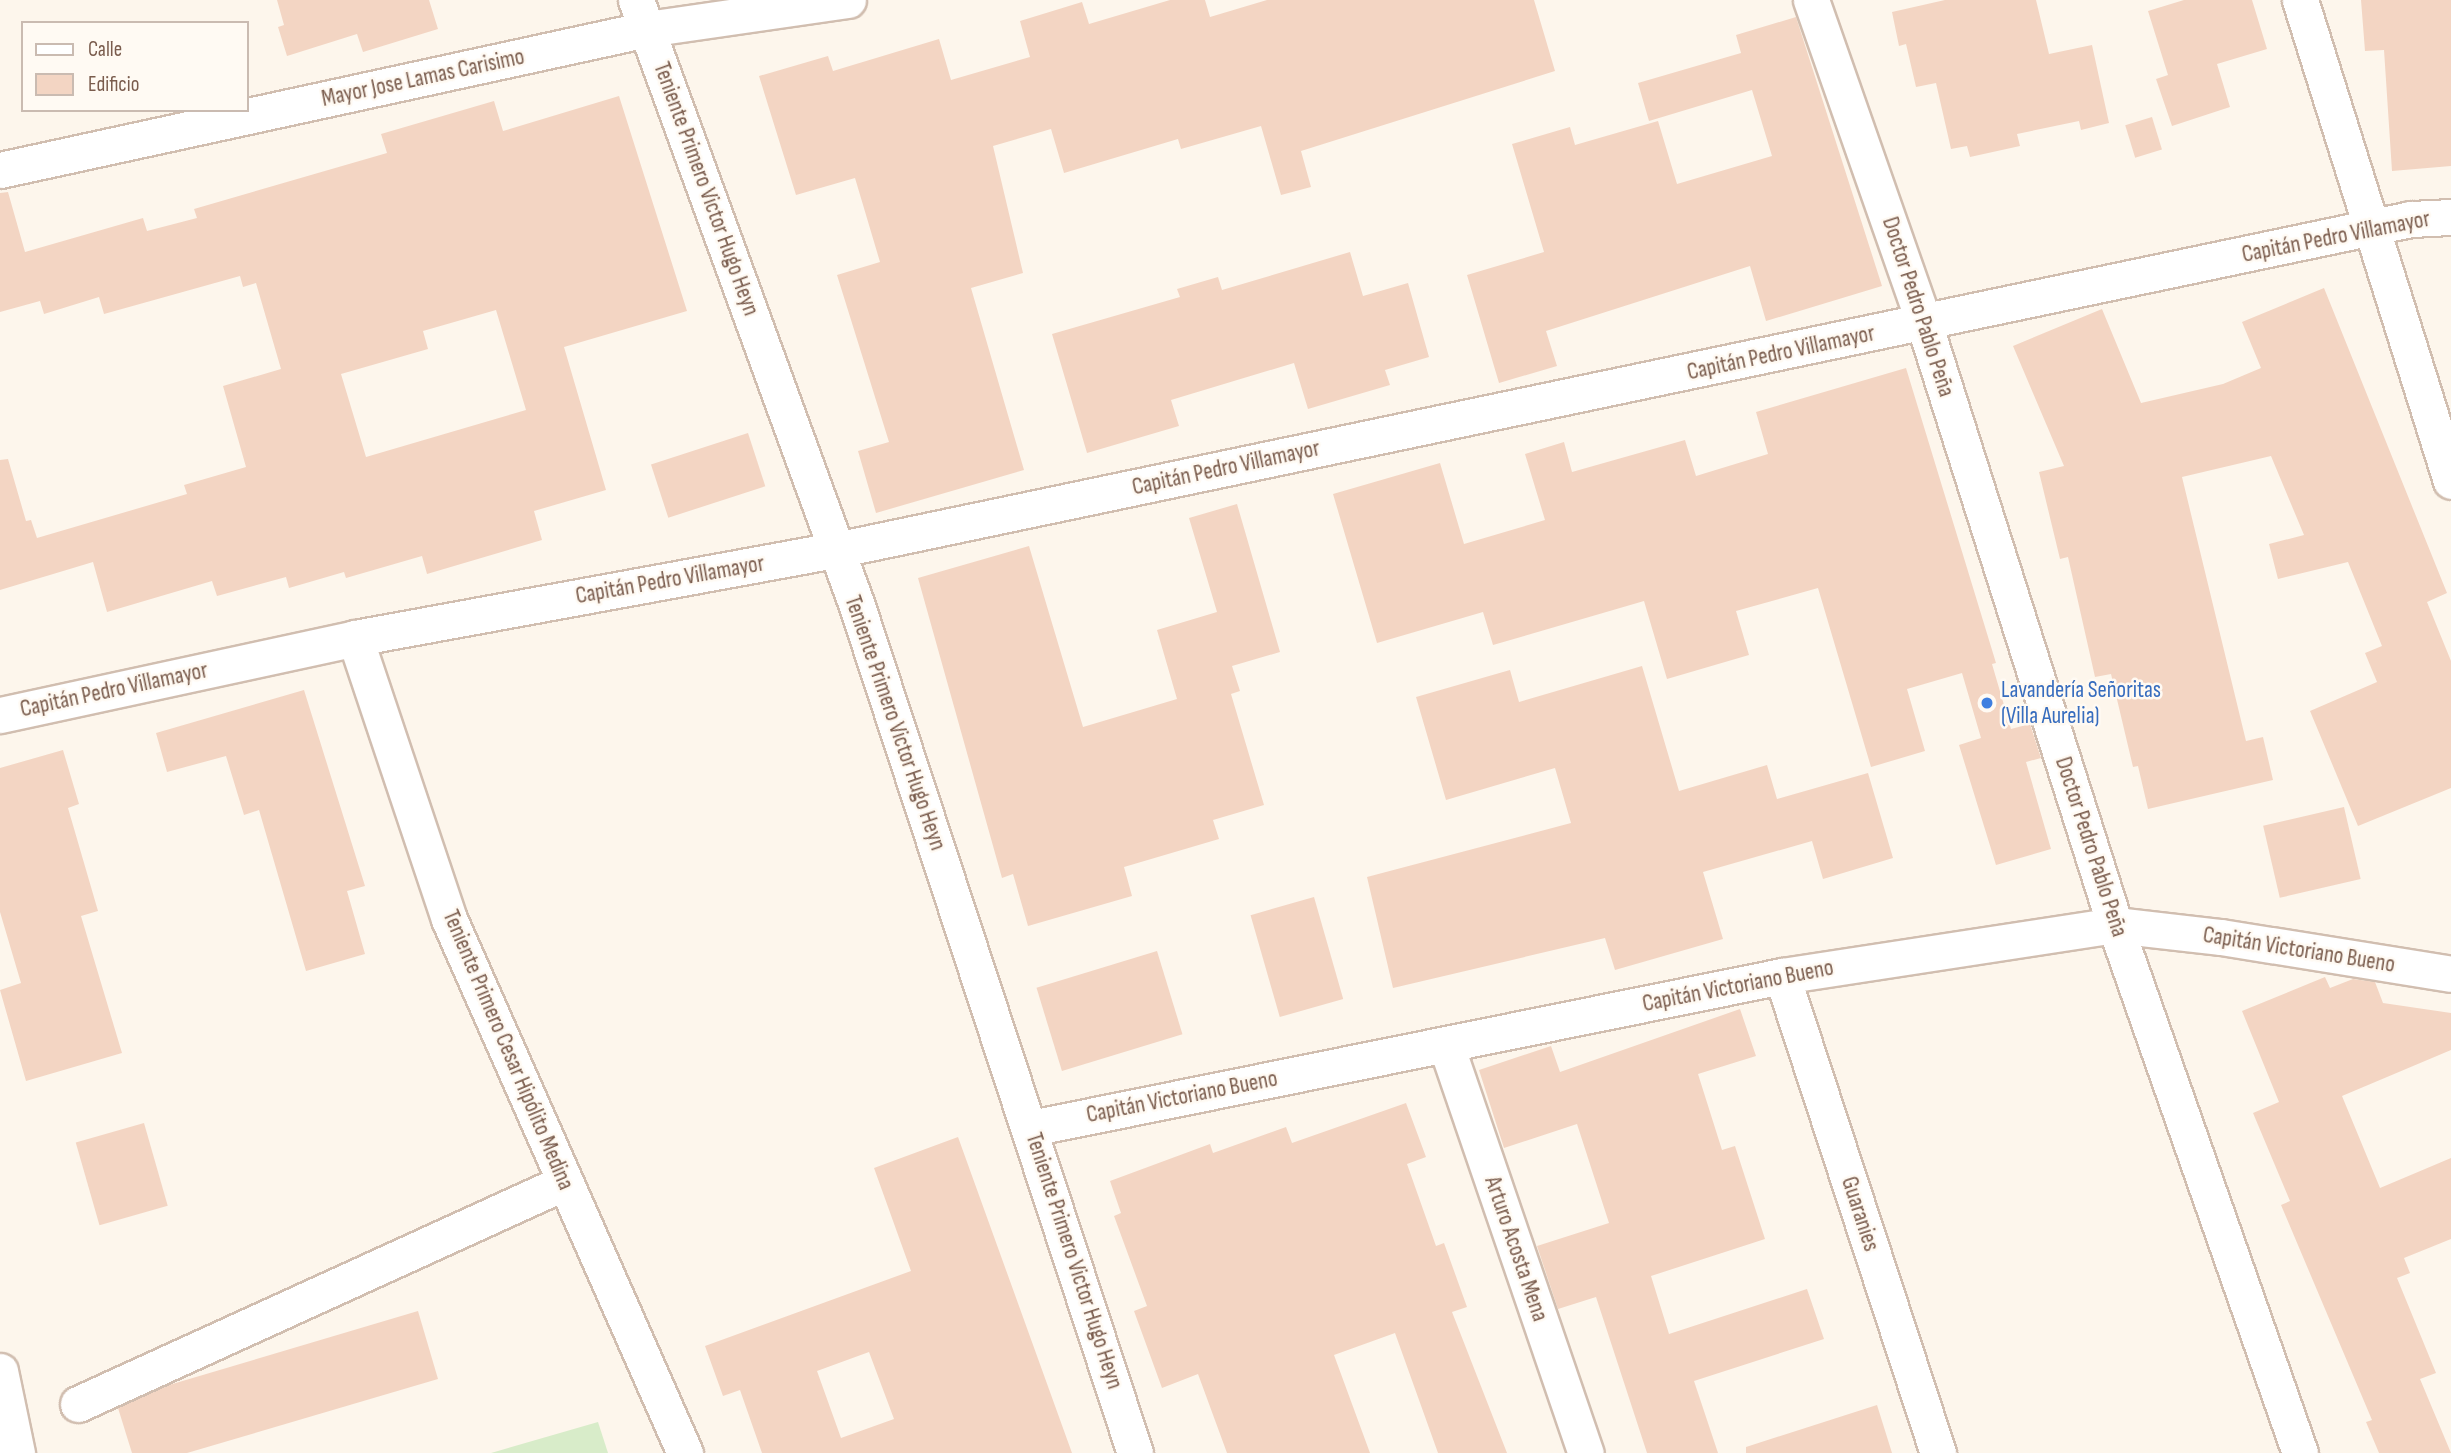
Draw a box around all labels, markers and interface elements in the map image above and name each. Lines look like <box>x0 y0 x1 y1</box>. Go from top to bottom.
legend <box>21 21 248 112</box>
text: Calle <box>88 37 122 62</box>
street label: Mayor Jose Lamas Carisimo <box>319 43 527 113</box>
street label: Teniente Primero Victor Hugo Heyn <box>647 59 765 319</box>
text: Edificio <box>88 72 139 97</box>
street label: Capitán Pedro Villamayor <box>2240 205 2432 269</box>
street label: Doctor Pedro Pablo Peña <box>1876 214 1960 400</box>
street label: Capitán Pedro Villamayor <box>1685 320 1877 386</box>
street label: Capitán Pedro Villamayor <box>1130 435 1322 501</box>
street label: Capitán Pedro Villamayor <box>574 550 766 610</box>
street label: Teniente Primero Victor Hugo Heyn <box>838 592 952 854</box>
street label: Capitán Pedro Villamayor <box>18 657 210 723</box>
place label: Lavandería Señoritas (Villa Aurelia) <box>2001 676 2161 730</box>
marker: Lavandería Señoritas (Villa Aurelia) <box>1979 695 1995 711</box>
street label: Doctor Pedro Pablo Peña <box>2049 754 2133 940</box>
street label: Teniente Primero Cesar Hipólito Medina <box>436 906 580 1194</box>
street label: Capitán Victoriano Bueno <box>2201 921 2397 979</box>
street label: Capitán Victoriano Bueno <box>1640 954 1836 1018</box>
street label: Capitán Victoriano Bueno <box>1084 1065 1280 1129</box>
street label: Teniente Primero Victor Hugo Heyn <box>1020 1129 1128 1393</box>
street label: Arturo Acosta Mena <box>1478 1173 1554 1325</box>
street label: Guaranies <box>1835 1173 1885 1255</box>

